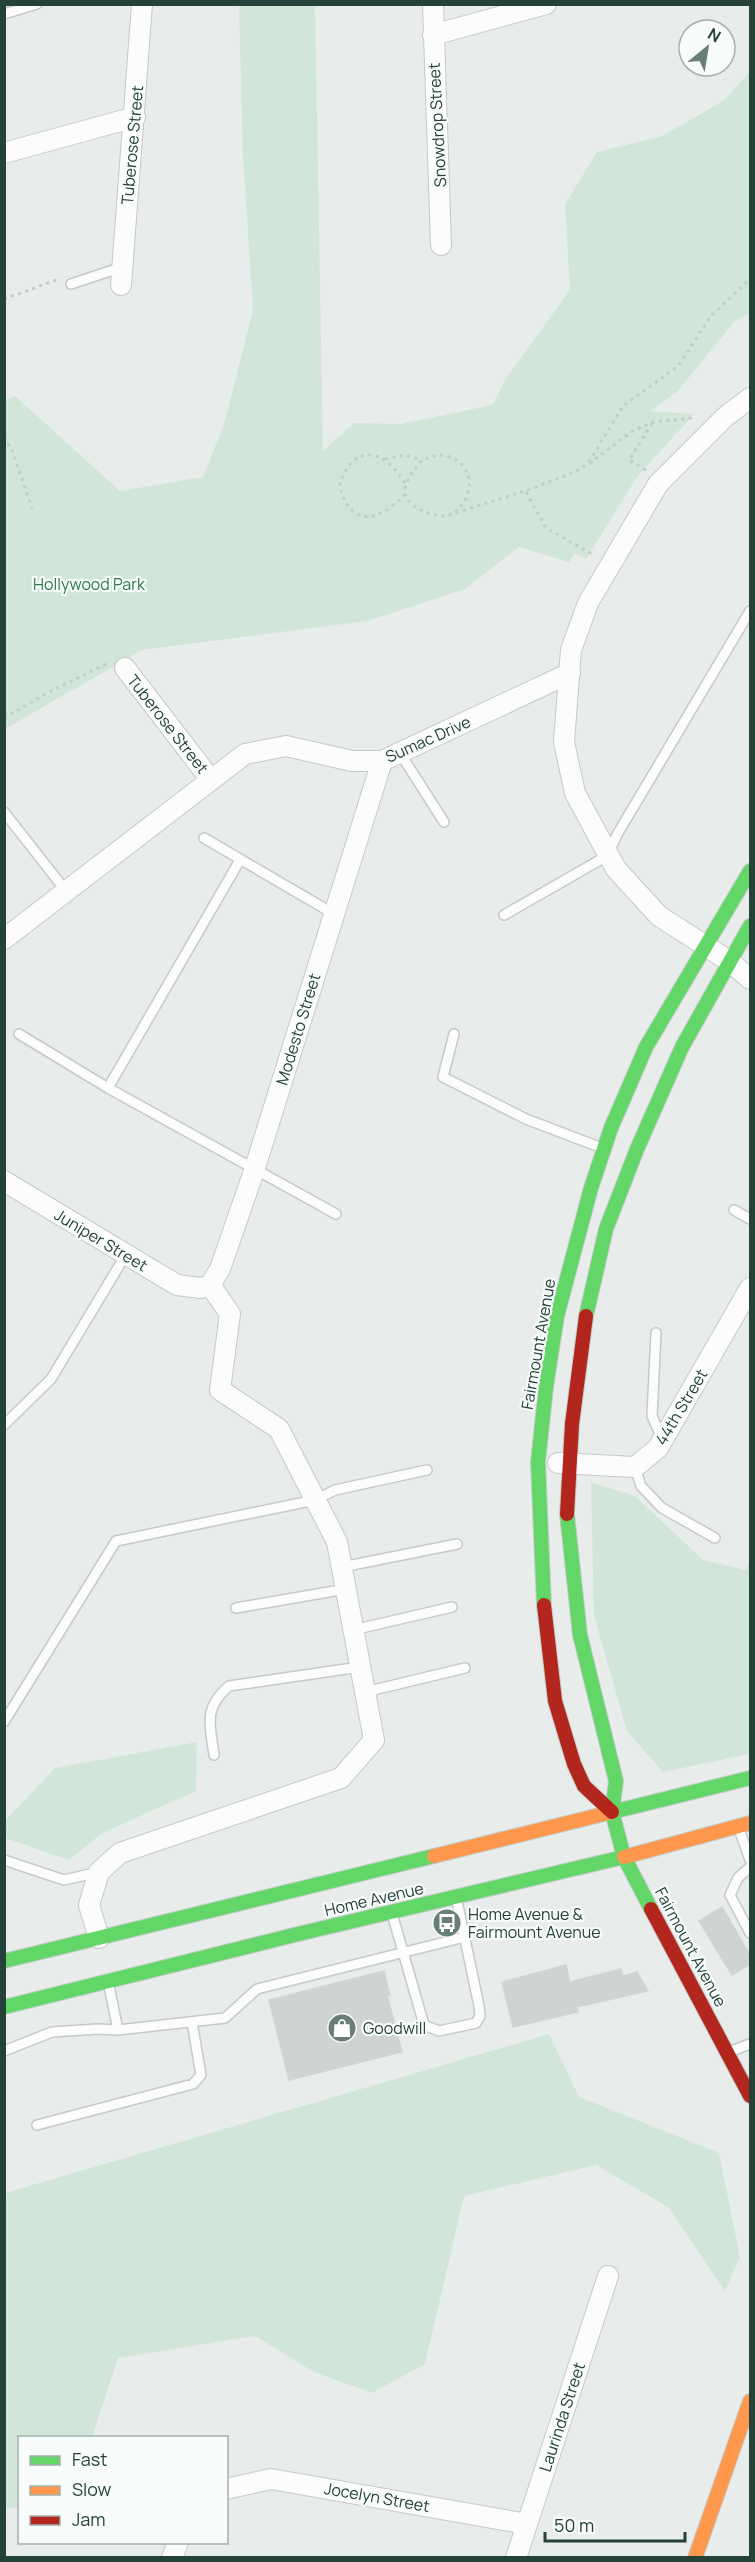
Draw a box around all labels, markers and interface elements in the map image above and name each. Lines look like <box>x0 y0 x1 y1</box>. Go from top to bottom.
north arrow <box>677 18 737 78</box>
text: N <box>704 23 725 47</box>
street label: Snowdrop Street <box>423 62 451 188</box>
street label: Tuberose Street <box>116 84 148 206</box>
park label: Hollywood Park <box>33 573 146 595</box>
street label: Tuberose Street <box>122 670 214 778</box>
street label: Sumac Drive <box>382 710 474 768</box>
street label: Modesto Street <box>271 970 325 1088</box>
street label: Juniper Street <box>50 1204 152 1276</box>
street label: Fairmount Avenue <box>516 1277 560 1411</box>
street label: 44th Street <box>650 1365 712 1449</box>
street label: Home Avenue <box>322 1877 426 1921</box>
street label: Fairmount Avenue <box>650 1883 732 2011</box>
place label: Home Avenue & Fairmount Avenue <box>468 1903 601 1943</box>
bus stop icon: Home Avenue & Fairmount Avenue <box>431 1907 463 1939</box>
shop icon: Goodwill <box>326 2012 358 2044</box>
place label: Goodwill <box>363 2017 426 2039</box>
street label: Laurinda Street <box>534 2359 590 2475</box>
legend <box>18 2436 228 2544</box>
text: Fast <box>72 2447 107 2471</box>
text: Slow <box>72 2477 112 2501</box>
street label: Jocelyn Street <box>323 2477 431 2517</box>
scale bar <box>545 2505 684 2543</box>
text: Jam <box>72 2507 106 2531</box>
text: 50 m <box>554 2513 594 2537</box>

